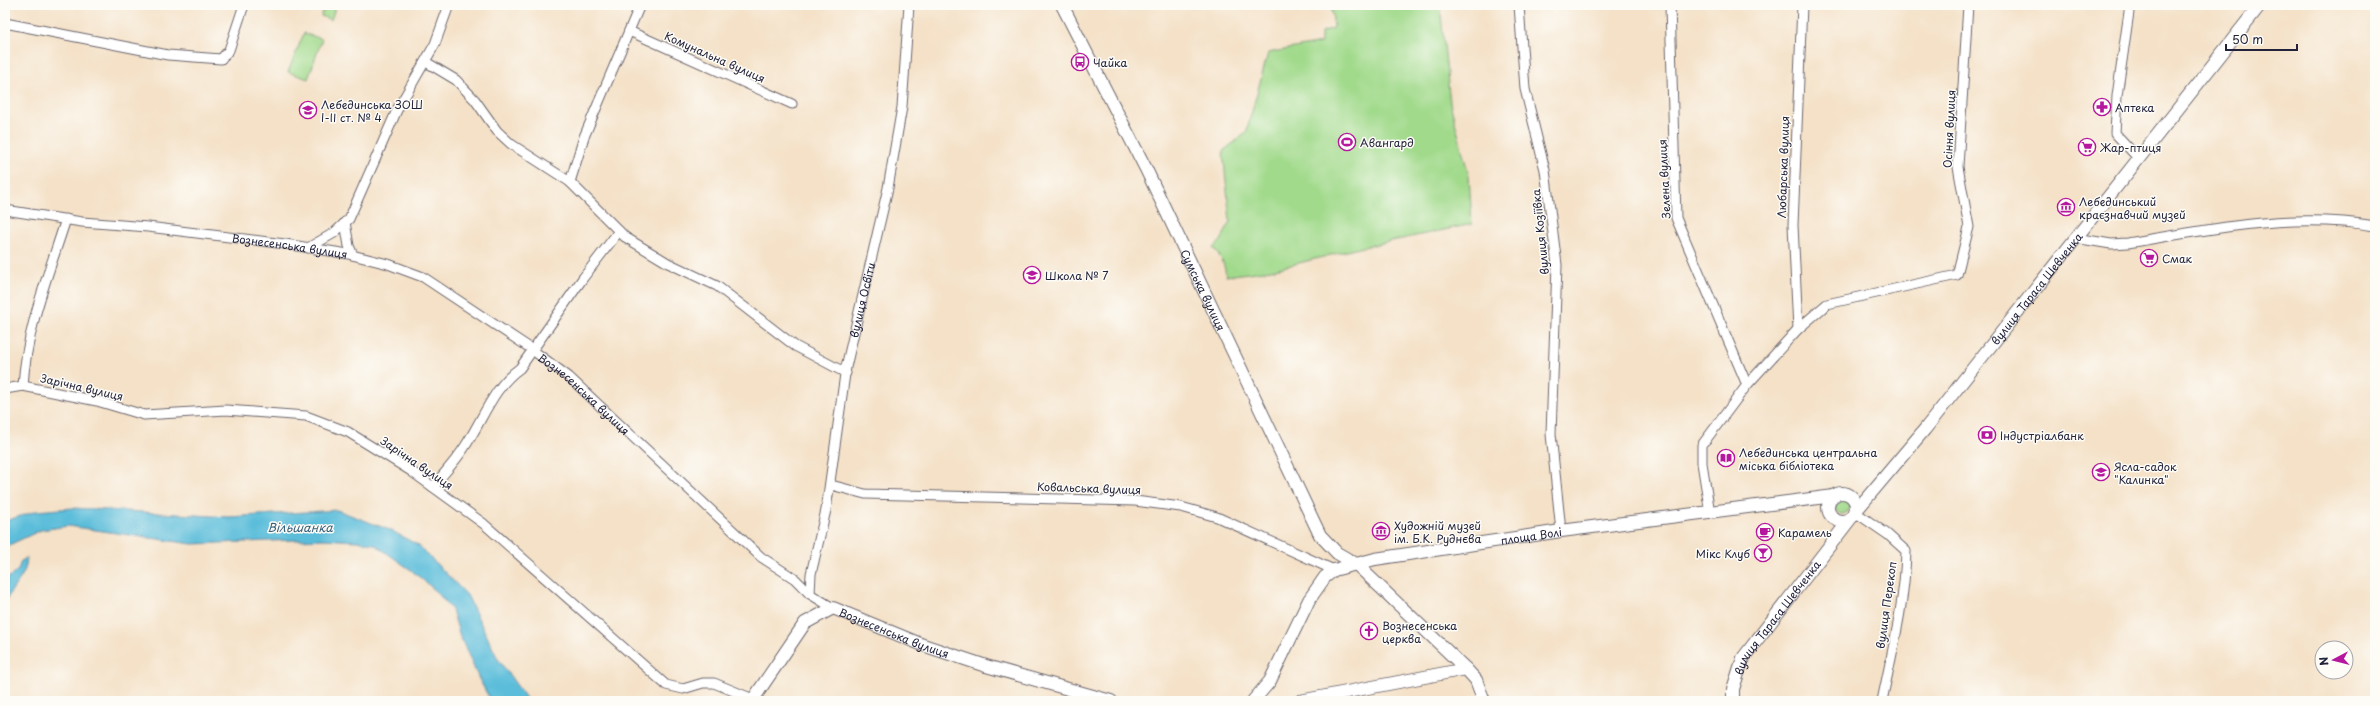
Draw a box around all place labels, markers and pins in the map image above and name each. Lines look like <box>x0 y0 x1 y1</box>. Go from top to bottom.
bus stop icon: Чайка <box>1070 52 1090 72</box>
place label: Чайка <box>1093 54 1128 71</box>
place label: Лебединська ЗОШ І-ІІ ст. № 4 <box>321 96 423 126</box>
pharmacy icon: Аптека <box>2092 97 2112 117</box>
place label: Аптека <box>2115 99 2155 116</box>
school or university icon: Лебединська ЗОШ І-ІІ ст. № 4 <box>298 100 318 120</box>
sports icon: Авангард <box>1337 132 1357 152</box>
place label: Авангард <box>1360 134 1414 151</box>
supermarket icon: Жар-птиця <box>2077 137 2097 157</box>
place label: Жар-птиця <box>2099 139 2162 156</box>
place label: Лебединський краєзнавчий музей <box>2079 193 2186 223</box>
museum icon: Лебединський краєзнавчий музей <box>2056 197 2076 217</box>
supermarket icon: Смак <box>2139 248 2159 268</box>
place label: Смак <box>2162 250 2193 267</box>
school or university icon: Школа № 7 <box>1022 265 1042 285</box>
place label: Школа № 7 <box>1045 267 1109 284</box>
bank icon: Індустріалбанк <box>1977 425 1997 445</box>
place label: Індустріалбанк <box>2000 427 2084 444</box>
place label: Лебединська центральна міська бібліотека <box>1739 444 1877 474</box>
library icon: Лебединська центральна міська бібліотека <box>1716 448 1736 468</box>
place label: Ясла-садок "Калинка" <box>2114 458 2177 488</box>
school or university icon: Ясла-садок "Калинка" <box>2091 462 2111 482</box>
place label: Художній музей ім. Б.К. Руднєва <box>1394 517 1481 547</box>
museum icon: Художній музей ім. Б.К. Руднєва <box>1371 521 1391 541</box>
cafe icon: Карамель <box>1755 522 1775 542</box>
place label: Карамель <box>1778 524 1832 541</box>
bar icon: Мікс Клуб <box>1753 543 1773 563</box>
place label: Мікс Клуб <box>1696 545 1751 562</box>
place label: Вознесенська церква <box>1382 617 1457 647</box>
church icon: Вознесенська церква <box>1359 621 1379 641</box>

